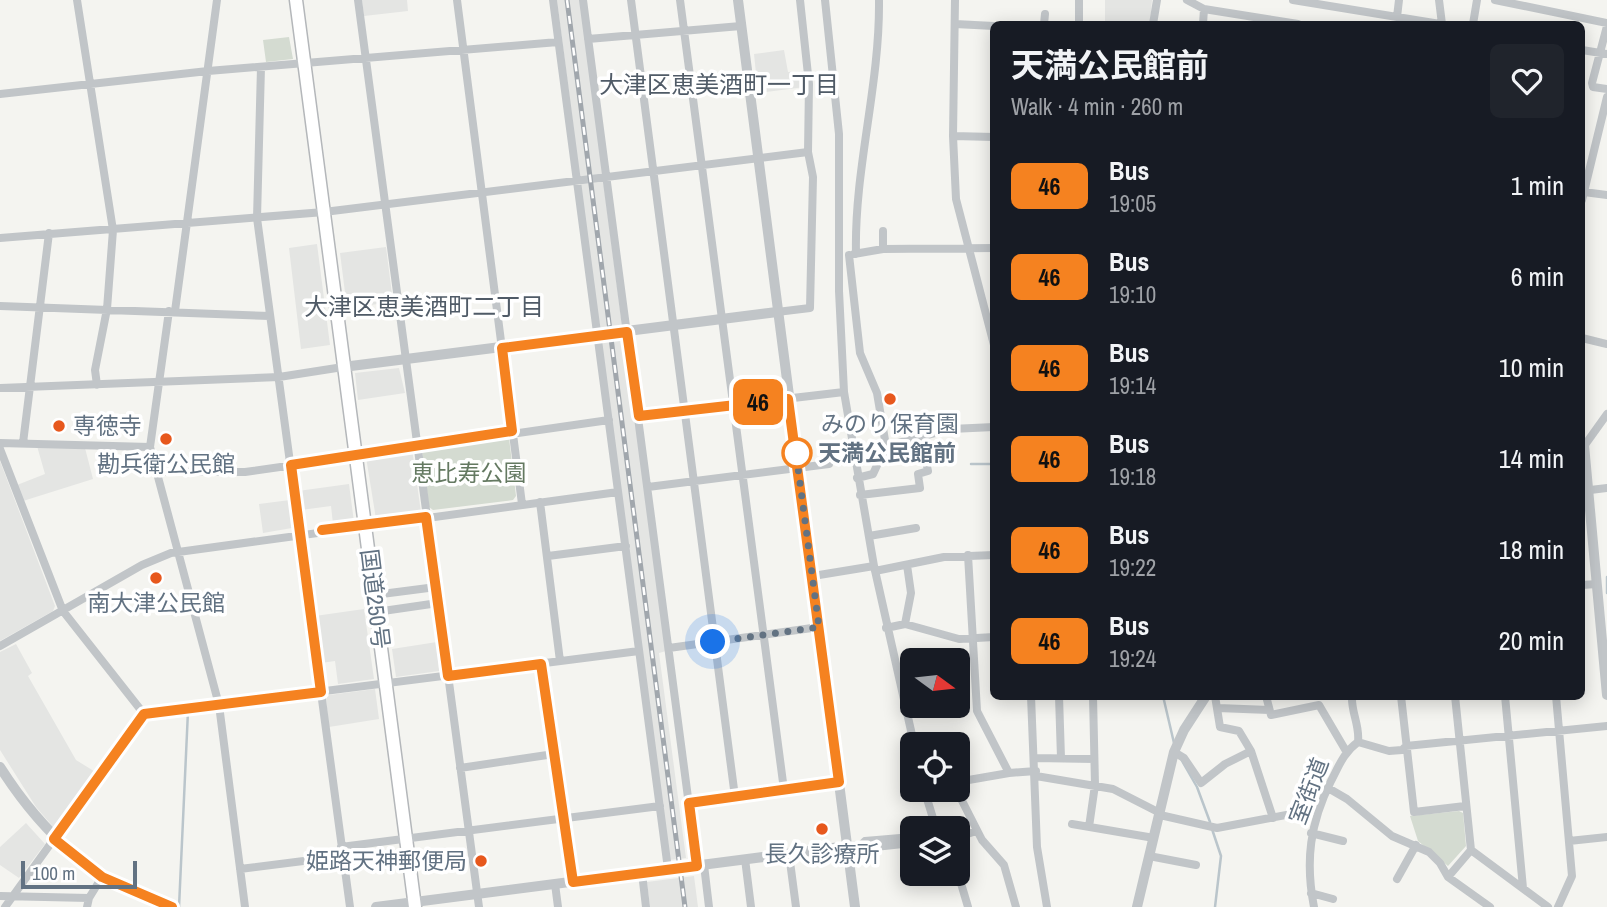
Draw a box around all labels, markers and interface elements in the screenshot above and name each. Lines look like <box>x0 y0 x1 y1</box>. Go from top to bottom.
text: 天満公民館前 <box>1011 43 1209 87</box>
button: heart <box>1490 44 1564 118</box>
district label: 大津区恵美酒町一丁目 <box>599 68 839 100</box>
text: Walk · 4 min · 260 m <box>1011 91 1183 122</box>
text: Bus <box>1109 153 1149 188</box>
text: 1 min <box>1511 168 1564 203</box>
text: 46 <box>1039 170 1060 202</box>
text: 19:05 <box>1109 188 1156 219</box>
text: Bus <box>1109 244 1149 279</box>
text: 6 min <box>1511 259 1564 294</box>
text: 46 <box>1039 261 1060 293</box>
text: 19:10 <box>1109 279 1156 310</box>
district label: 大津区恵美酒町二丁目 <box>304 290 544 322</box>
text: Bus <box>1109 335 1149 370</box>
text: 10 min <box>1499 350 1564 385</box>
text: 46 <box>1039 352 1060 384</box>
text: 19:14 <box>1109 370 1156 401</box>
line badge: 46 <box>726 379 790 425</box>
text: 46 <box>747 386 769 418</box>
marker: みのり保育園 <box>882 391 898 407</box>
place label: みのり保育園 <box>821 408 959 439</box>
place label: 専徳寺 <box>73 410 142 441</box>
marker: 専徳寺 <box>51 418 67 434</box>
text: Bus <box>1109 426 1149 461</box>
marker: 勘兵衛公民館 <box>158 431 174 447</box>
place label: 天満公民館前 <box>818 437 956 468</box>
marker: 天満公民館前 <box>782 438 812 468</box>
text: 14 min <box>1499 441 1564 476</box>
text: 46 <box>1039 443 1060 475</box>
place label: 勘兵衛公民館 <box>97 448 235 479</box>
park label: 恵比寿公園 <box>412 457 527 488</box>
text: 19:18 <box>1109 461 1156 492</box>
text: Bus <box>1109 517 1149 552</box>
text: 18 min <box>1499 532 1564 567</box>
text: 46 <box>1039 534 1060 566</box>
street label: 国道250号 <box>354 547 397 651</box>
text: 19:22 <box>1109 552 1156 583</box>
marker: 南大津公民館 <box>148 570 164 586</box>
place label: 南大津公民館 <box>87 587 225 618</box>
text: Bus <box>1109 608 1149 643</box>
text: 20 min <box>1499 623 1564 658</box>
your location <box>695 624 730 659</box>
text: 46 <box>1039 625 1060 657</box>
text: 19:24 <box>1109 643 1156 674</box>
north arrow <box>900 648 970 718</box>
map controls <box>900 648 970 886</box>
button: locate <box>900 732 970 802</box>
street label: 室街道 <box>1282 753 1335 829</box>
button: layers <box>900 816 970 886</box>
marker: 長久診療所 <box>814 821 830 837</box>
place label: 長久診療所 <box>765 838 880 869</box>
place label: 姫路天神郵便局 <box>306 845 467 876</box>
marker: 姫路天神郵便局 <box>473 853 489 869</box>
scale bar <box>21 858 136 890</box>
text: 100 m <box>32 860 75 886</box>

